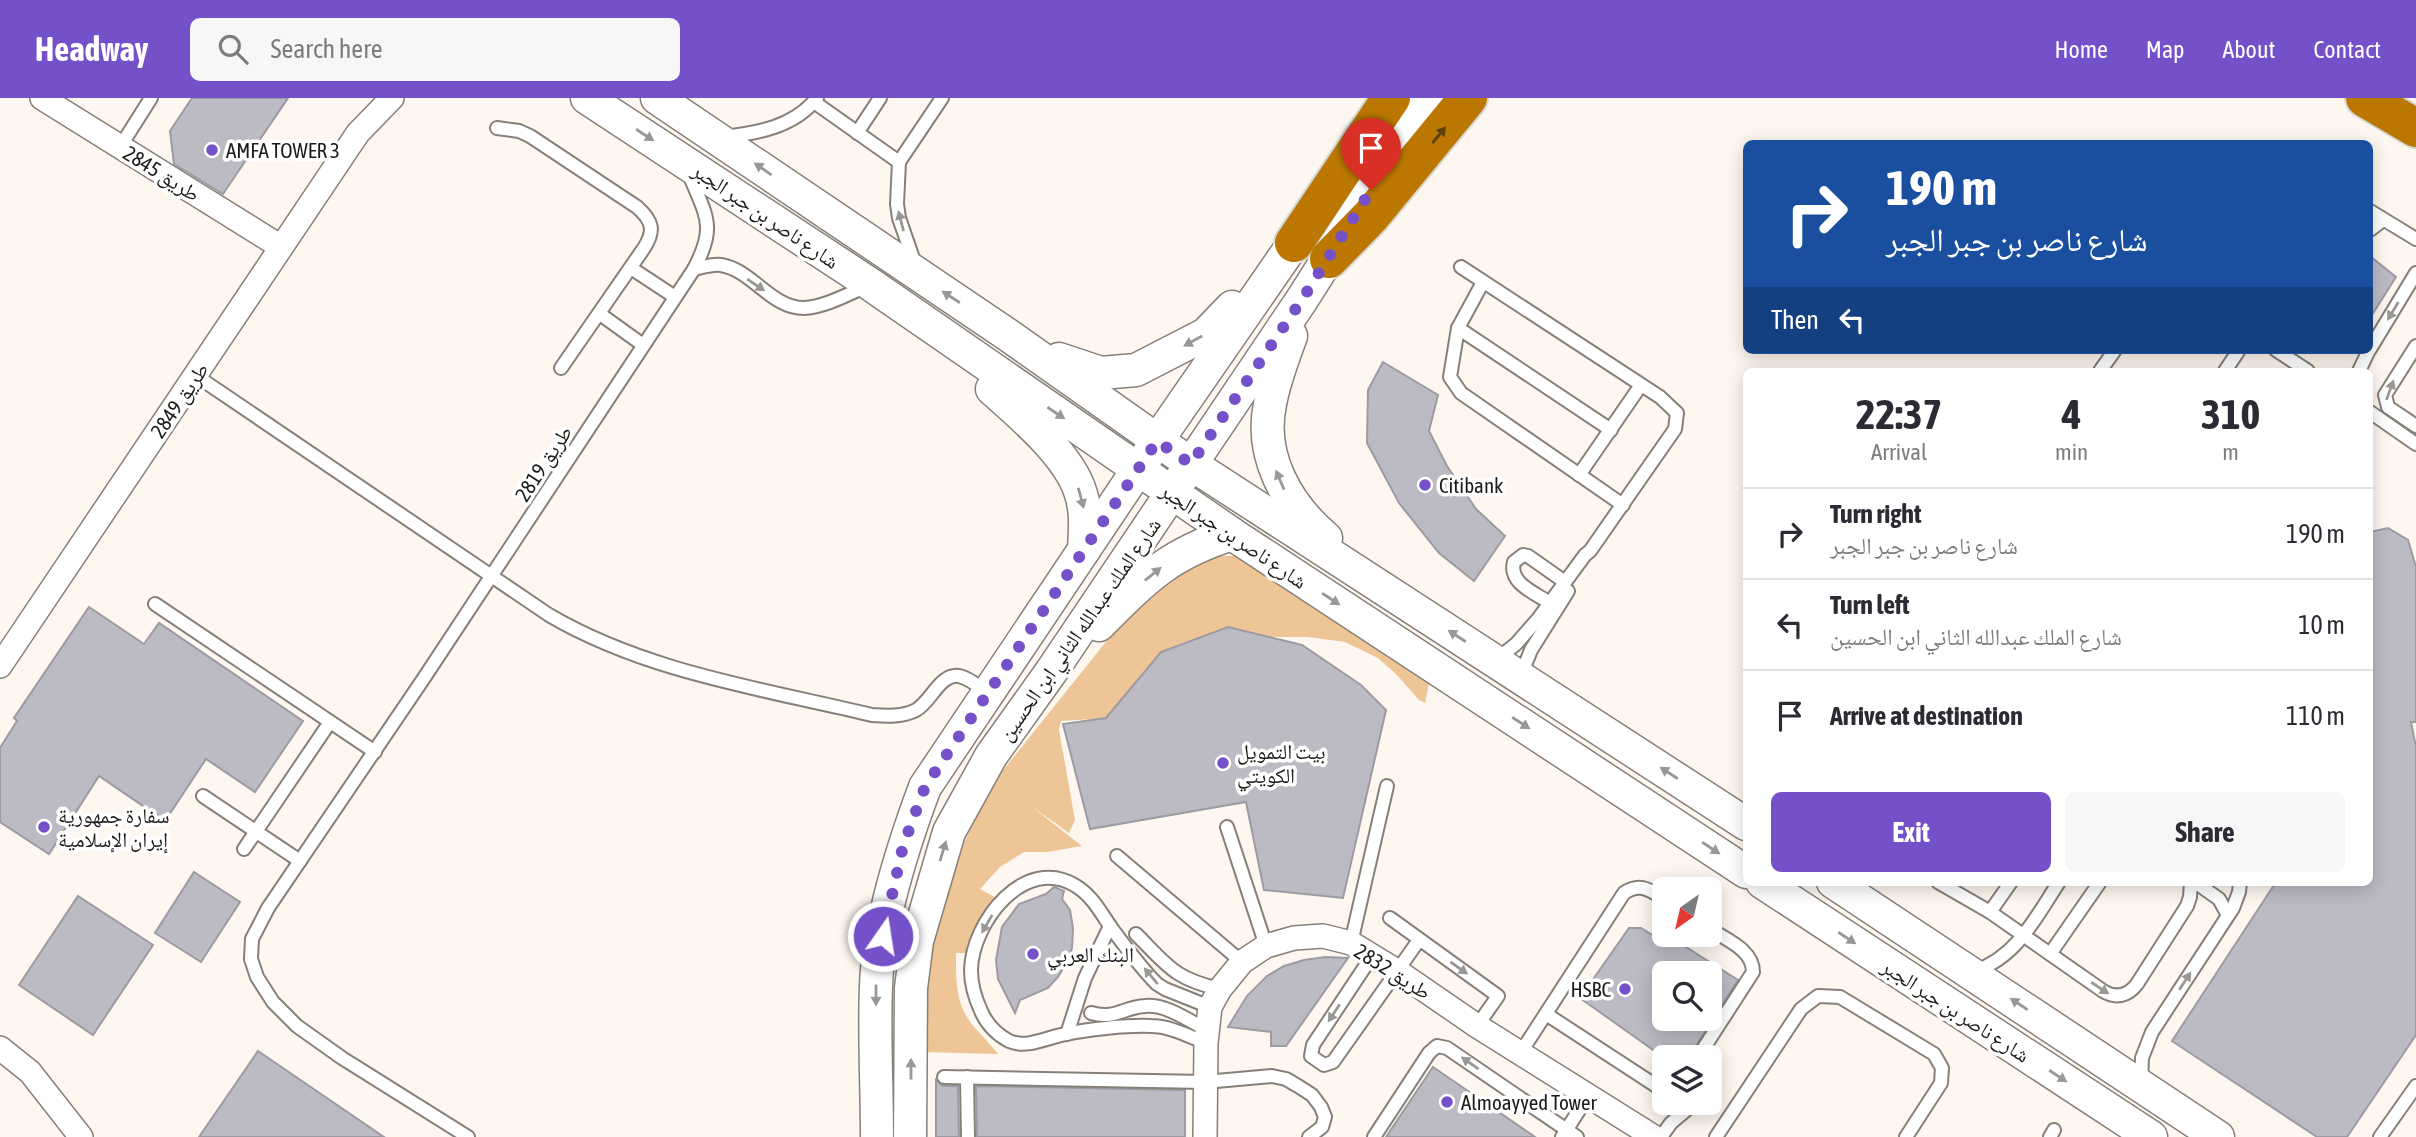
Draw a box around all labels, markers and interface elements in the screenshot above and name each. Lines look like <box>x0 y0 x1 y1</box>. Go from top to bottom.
search box <box>190 18 680 81</box>
text: Headway <box>35 30 148 68</box>
icon: search <box>214 30 252 68</box>
text: Search here <box>270 34 383 64</box>
text: Home <box>2054 36 2108 63</box>
text: Map <box>2146 36 2184 63</box>
text: About <box>2222 36 2275 63</box>
text: Contact <box>2313 36 2381 63</box>
pin <box>1341 118 1401 190</box>
one-way arrow <box>1432 126 1447 144</box>
one-way arrow <box>635 128 654 141</box>
icon: arrive <box>1352 129 1390 167</box>
place label: AMFA TOWER 3 <box>226 138 340 162</box>
street label: طريق 2845 <box>118 140 205 207</box>
marker: AMFA TOWER 3 <box>204 142 220 158</box>
street label: شارع ناصر بن جبر الجبر <box>686 157 844 275</box>
text: 190 m <box>1886 159 1997 215</box>
one-way arrow <box>754 162 772 176</box>
icon: right <box>1771 168 1862 259</box>
one-way arrow <box>895 210 906 232</box>
text: شارع ناصر بن جبر الجبر <box>1886 221 2147 258</box>
one-way arrow <box>747 278 766 291</box>
one-way arrow <box>941 291 961 304</box>
icon: left <box>1833 301 1871 339</box>
one-way arrow <box>2386 302 2399 321</box>
text: Then <box>1771 305 1819 335</box>
one-way arrow <box>1183 335 1202 347</box>
street label: طريق 2849 <box>145 358 214 443</box>
one-way arrow <box>2385 379 2396 400</box>
text: 22:37 <box>1856 390 1942 438</box>
text: 4 <box>2062 390 2081 438</box>
text: 310 <box>2201 390 2260 438</box>
one-way arrow <box>1047 406 1065 420</box>
street label: طريق 2819 <box>510 421 578 506</box>
text: Arrival <box>1871 439 1927 465</box>
text: min <box>2055 439 2088 465</box>
text: m <box>2222 439 2239 465</box>
one-way arrow <box>1274 469 1285 490</box>
place label: Citibank <box>1439 473 1503 497</box>
street label: شارع ناصر بن جبر الجبر <box>1154 477 1312 595</box>
marker: Citibank <box>1417 477 1433 493</box>
one-way arrow <box>1076 488 1087 510</box>
text: Turn right <box>1830 499 1921 529</box>
street label: شارع الملك عبدالله الثاني ابن الحسين <box>993 513 1170 748</box>
icon: right <box>1771 515 1809 553</box>
text: 190 m <box>2286 519 2345 549</box>
text: شارع ناصر بن جبر الجبر <box>1830 533 2018 559</box>
one-way arrow <box>1144 567 1161 582</box>
text: Turn left <box>1830 590 1910 620</box>
one-way arrow <box>1321 592 1340 605</box>
icon: left <box>1771 606 1809 644</box>
text: 10 m <box>2298 610 2345 640</box>
text: شارع الملك عبدالله الثاني ابن الحسين <box>1830 624 2122 650</box>
one-way arrow <box>1447 630 1467 643</box>
icon: arrive <box>1771 697 1809 735</box>
text: Arrive at destination <box>1830 701 2023 731</box>
text: 110 m <box>2286 701 2345 731</box>
one-way arrow <box>1511 717 1531 730</box>
place label: بيت التمويل الكويتي <box>1237 739 1326 792</box>
marker: بيت التمويل الكويتي <box>1215 755 1231 771</box>
one-way arrow <box>1659 767 1678 780</box>
button: Exit <box>1771 792 2051 872</box>
button: Share <box>2065 792 2345 872</box>
place label: سفارة جمهورية إيران الإسلامية <box>58 803 169 854</box>
marker: سفارة جمهورية إيران الإسلامية <box>36 819 52 835</box>
one-way arrow <box>938 840 949 861</box>
one-way arrow <box>1701 842 1721 855</box>
north arrow <box>1652 877 1722 947</box>
map controls <box>1652 877 1722 1115</box>
position arrow <box>846 899 920 973</box>
one-way arrow <box>981 914 993 933</box>
one-way arrow <box>1837 932 1857 945</box>
street label: طريق 2832 <box>1349 938 1436 1005</box>
place label: البنك العربي <box>1047 942 1134 971</box>
marker: البنك العربي <box>1025 946 1041 962</box>
street label: شارع ناصر بن جبر الجبر <box>1876 953 2034 1068</box>
one-way arrow <box>1449 961 1468 974</box>
button: search <box>1652 961 1722 1031</box>
one-way arrow <box>1143 967 1158 985</box>
one-way arrow <box>2178 971 2191 991</box>
place label: HSBC <box>1571 977 1612 1001</box>
marker: HSBC <box>1617 981 1633 997</box>
one-way arrow <box>2090 982 2110 995</box>
one-way arrow <box>870 984 882 1006</box>
one-way arrow <box>2010 997 2028 1011</box>
one-way arrow <box>1328 1003 1341 1022</box>
button: layers <box>1652 1045 1722 1115</box>
one-way arrow <box>1461 1056 1479 1070</box>
one-way arrow <box>905 1058 916 1080</box>
one-way arrow <box>2048 1070 2067 1083</box>
place label: Almoayyed Tower <box>1461 1090 1597 1114</box>
marker: Almoayyed Tower <box>1439 1094 1455 1110</box>

